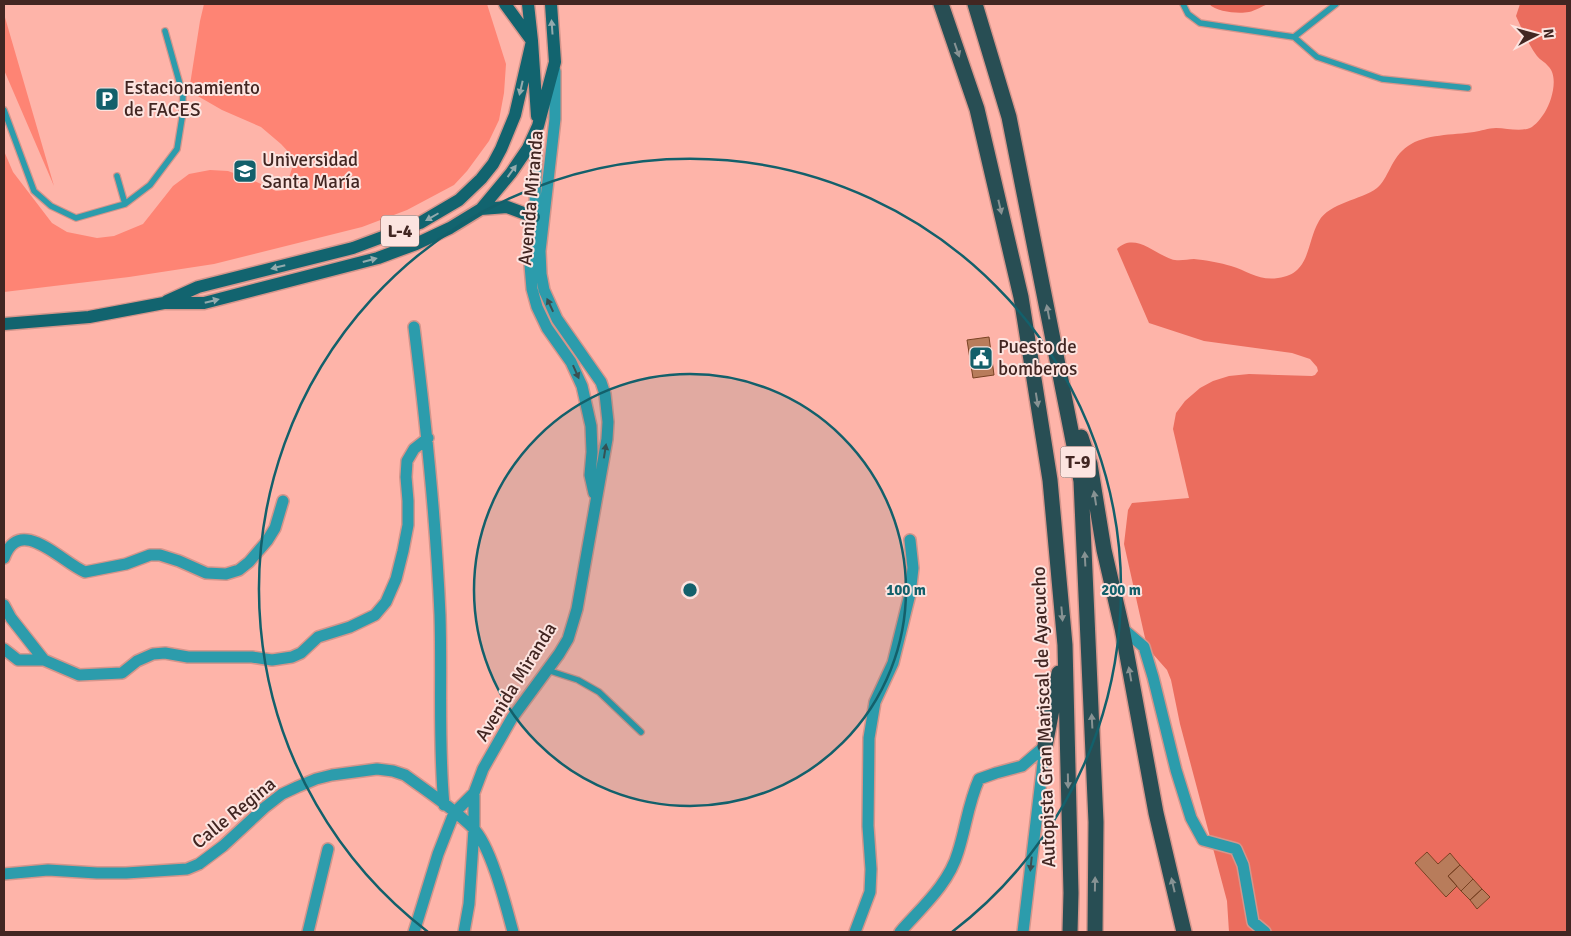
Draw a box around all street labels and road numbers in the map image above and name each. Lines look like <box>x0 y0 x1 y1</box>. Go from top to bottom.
street label: Avenida Miranda <box>513 129 549 267</box>
road number: L-4 <box>381 216 419 247</box>
road number: T-9 <box>1060 447 1096 478</box>
street label: Autopista Gran Mariscal de Ayacucho <box>1027 566 1061 868</box>
street label: Avenida Miranda <box>470 618 562 746</box>
street label: Calle Regina <box>187 772 281 854</box>

